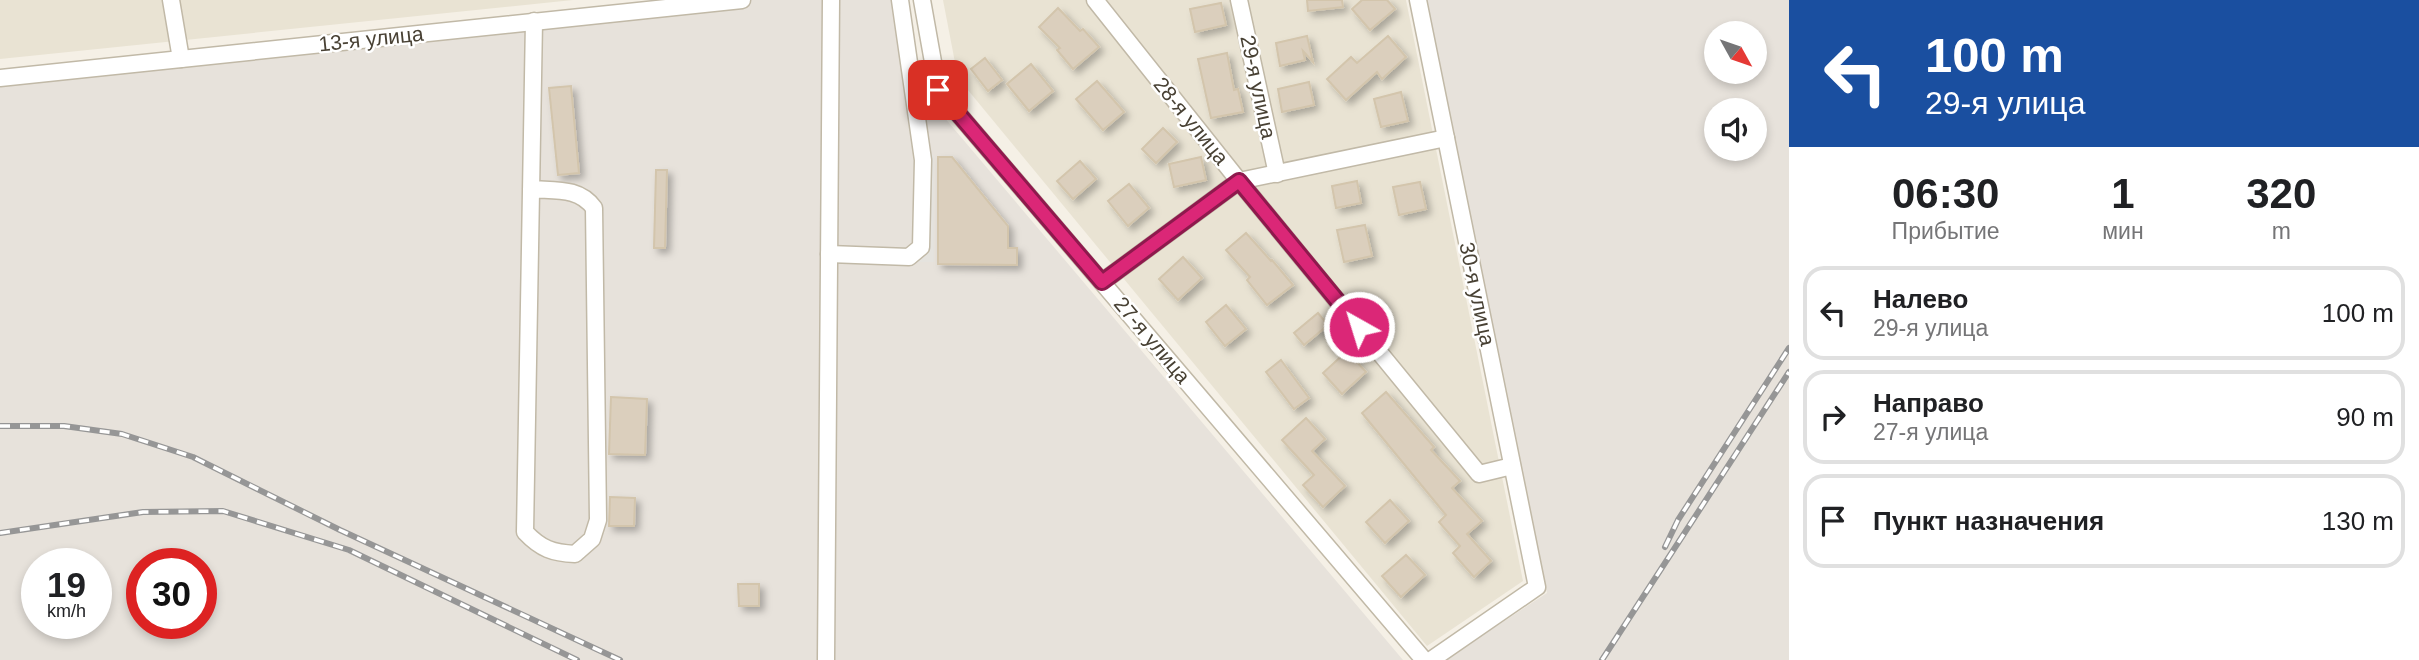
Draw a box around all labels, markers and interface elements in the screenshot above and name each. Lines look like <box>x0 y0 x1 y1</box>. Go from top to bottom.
north arrow <box>1704 21 1768 84</box>
map controls <box>1704 21 1767 161</box>
street label: 13-я улица <box>317 22 425 55</box>
icon: left <box>1810 28 1901 119</box>
text: 100 m <box>1925 28 2064 82</box>
street label: 29-я улица <box>1236 33 1281 141</box>
pin <box>908 60 968 120</box>
icon: arrive <box>919 71 957 109</box>
street label: 28-я улица <box>1149 73 1234 169</box>
text: 29-я улица <box>1925 85 2085 121</box>
button: sound <box>1704 98 1767 161</box>
text: 06:30 <box>1892 170 1999 217</box>
text: 1 <box>2111 170 2135 217</box>
text: 320 <box>2246 170 2316 217</box>
text: Прибытие <box>1892 218 2000 244</box>
text: мин <box>2102 218 2144 244</box>
text: m <box>2272 218 2291 244</box>
street label: 30-я улица <box>1455 240 1500 348</box>
text: Налево <box>1873 284 1968 314</box>
position arrow <box>1322 290 1396 364</box>
street label: 27-я улица <box>1110 292 1195 388</box>
icon: left <box>1814 294 1852 332</box>
text: 100 m <box>2322 298 2394 328</box>
text: 29-я улица <box>1873 315 1988 341</box>
text: Направо <box>1873 388 1984 418</box>
icon: right <box>1814 398 1852 436</box>
text: 90 m <box>2336 402 2394 432</box>
text: 27-я улица <box>1873 419 1988 445</box>
icon: arrive <box>1814 502 1852 540</box>
text: Пункт назначения <box>1873 506 2104 536</box>
text: 130 m <box>2322 506 2394 536</box>
speed limit sign: 30 <box>126 548 217 639</box>
text: 19 <box>47 565 86 604</box>
text: km/h <box>47 601 86 621</box>

